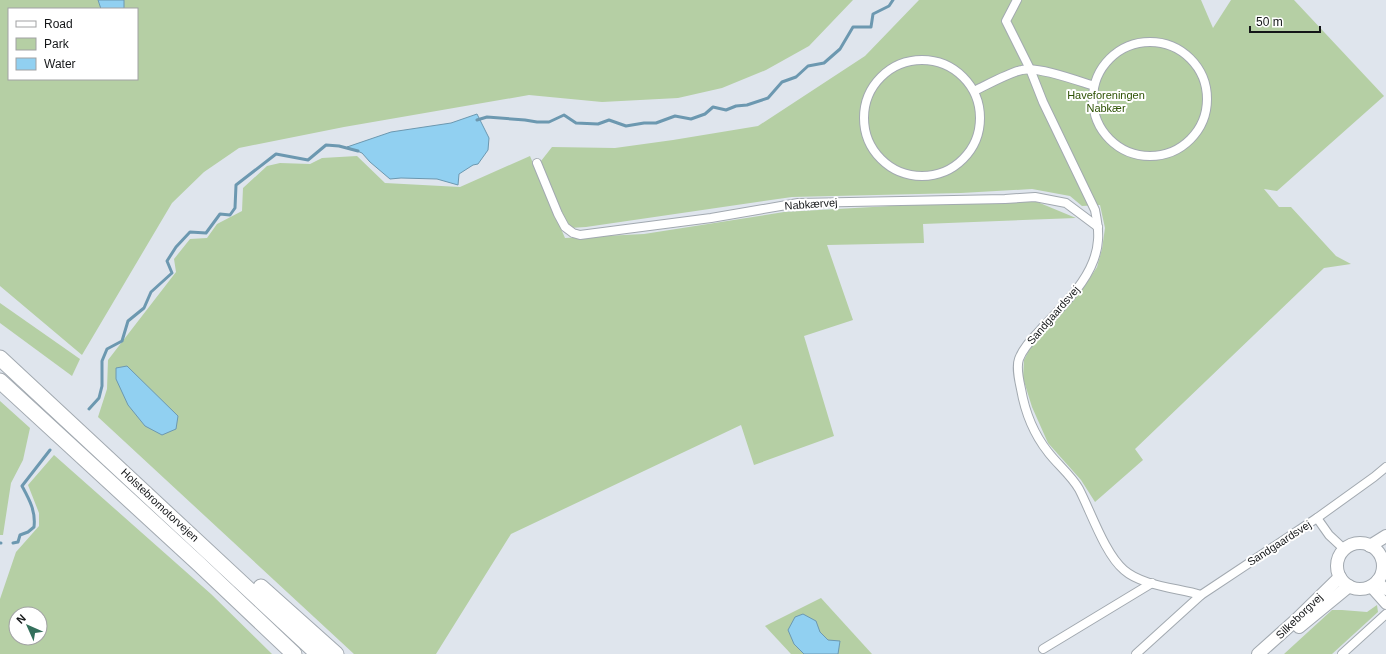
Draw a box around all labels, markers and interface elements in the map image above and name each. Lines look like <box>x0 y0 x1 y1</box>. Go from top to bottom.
legend <box>8 8 138 80</box>
scale bar <box>1250 8 1320 34</box>
text: 50 m <box>1256 15 1283 29</box>
text: Road <box>44 17 73 31</box>
text: Park <box>44 37 70 51</box>
text: Water <box>44 57 76 71</box>
park label: Haveforeningen Nabkær <box>1067 89 1145 114</box>
street label: Nabkærvej <box>784 196 838 212</box>
street label: Sandgaardsvej <box>1024 283 1082 347</box>
street label: Holstebromotorvejen <box>119 466 201 544</box>
street label: Sandgaardsvej <box>1245 518 1313 568</box>
street label: Silkeborgvej <box>1273 591 1325 641</box>
north arrow <box>8 606 48 646</box>
text: N <box>14 612 28 626</box>

